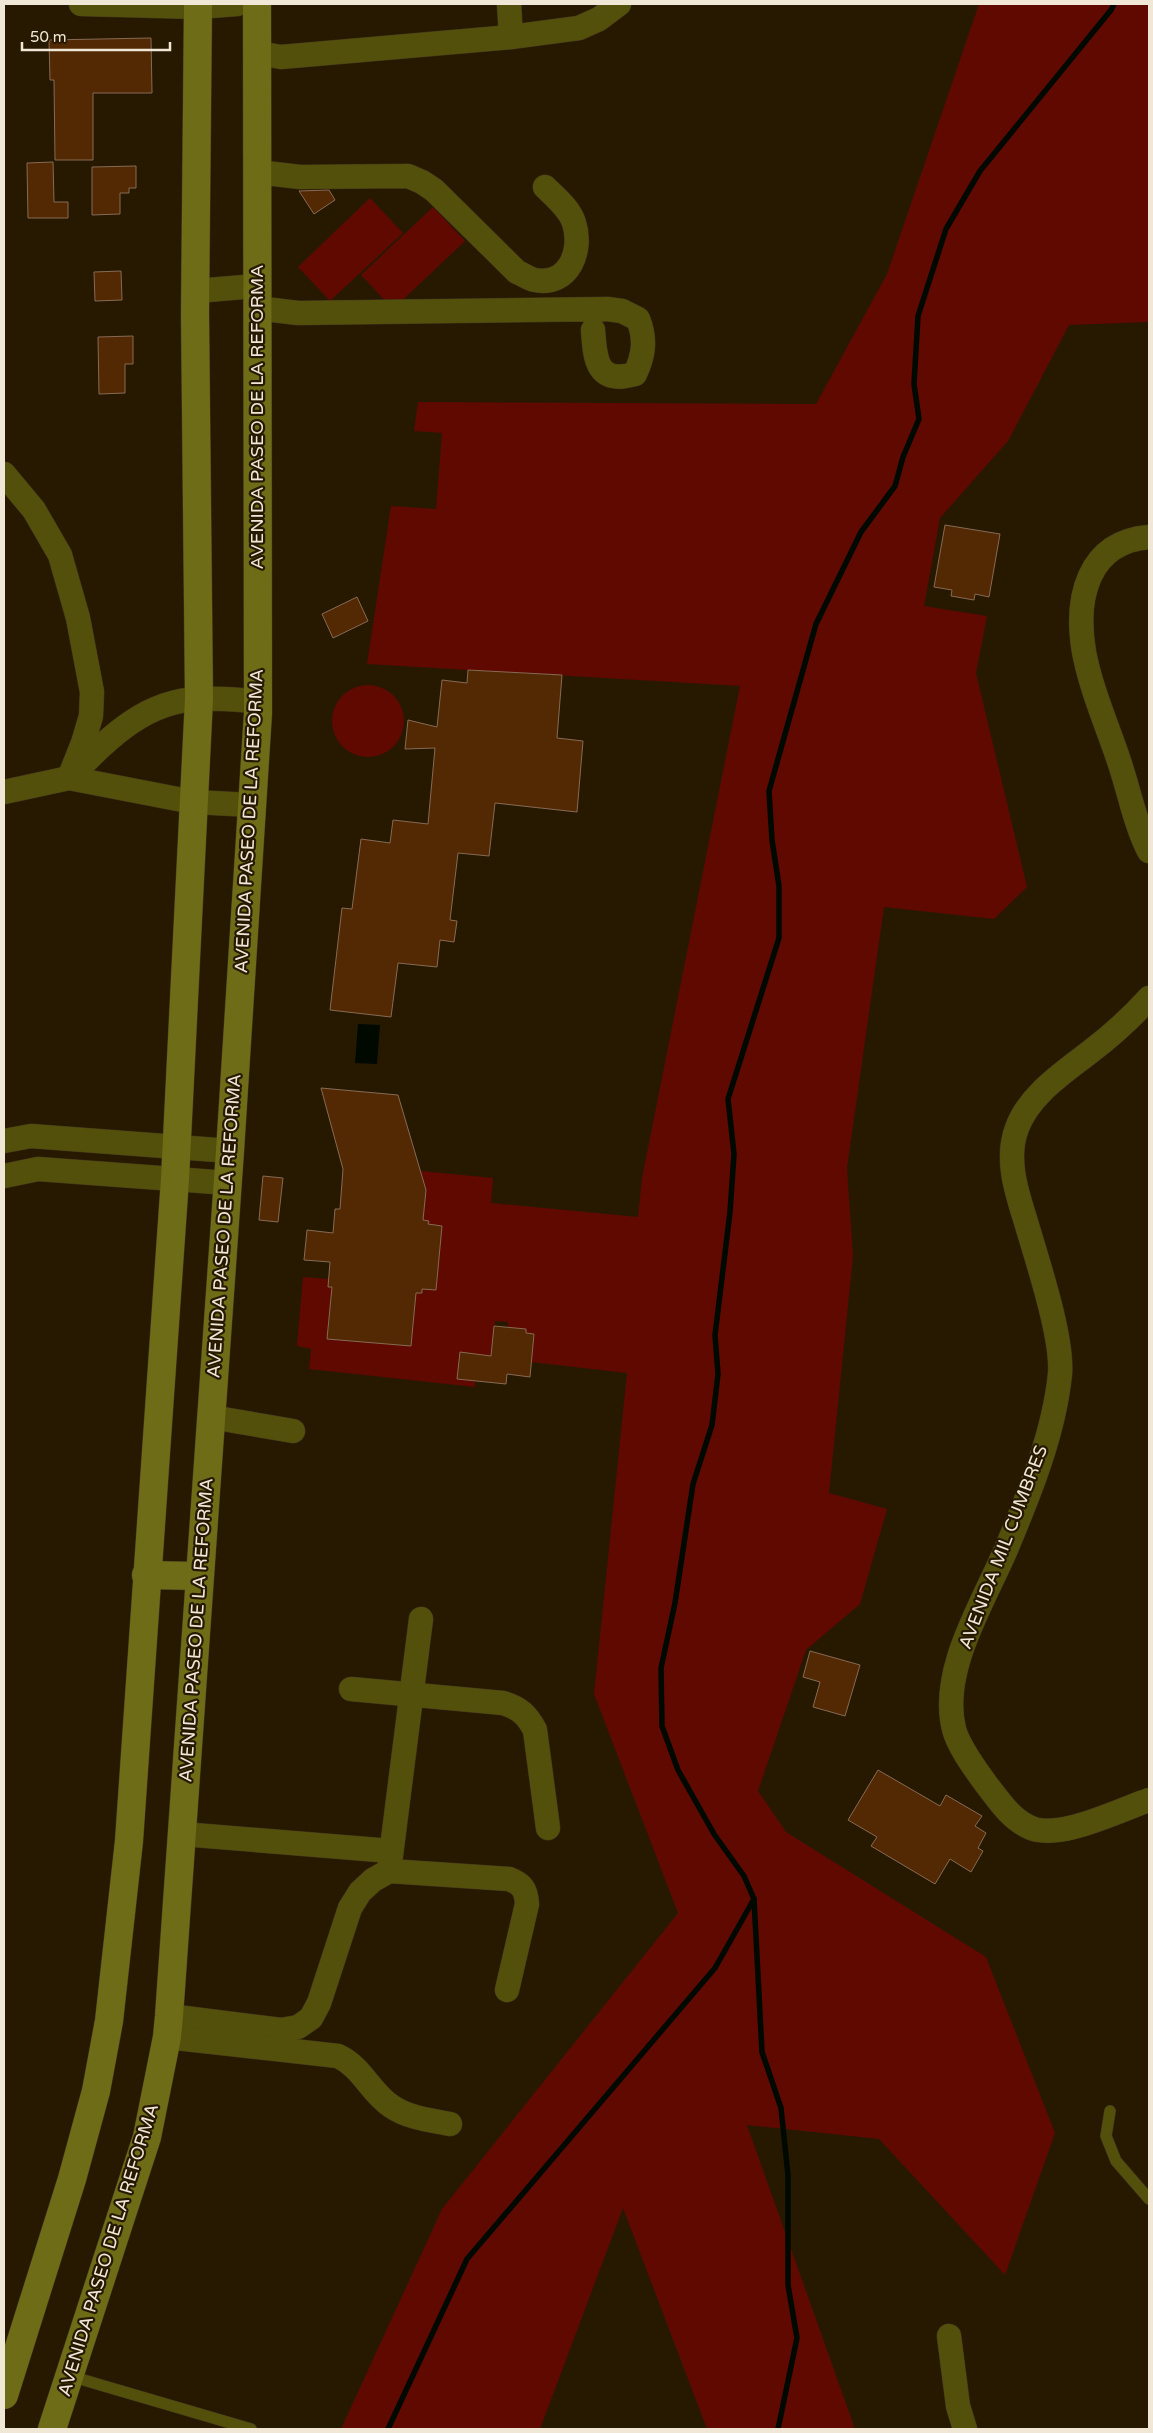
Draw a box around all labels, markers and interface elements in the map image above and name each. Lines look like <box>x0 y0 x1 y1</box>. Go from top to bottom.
scale bar <box>22 20 170 52</box>
text: 50 m <box>30 28 67 46</box>
street label: AVENIDA PASEO DE LA REFORMA <box>246 265 268 569</box>
street label: AVENIDA PASEO DE LA REFORMA <box>230 668 268 974</box>
street label: AVENIDA PASEO DE LA REFORMA <box>202 1073 246 1379</box>
street label: AVENIDA MIL CUMBRES <box>954 1442 1052 1652</box>
street label: AVENIDA PASEO DE LA REFORMA <box>174 1477 218 1783</box>
street label: AVENIDA PASEO DE LA REFORMA <box>53 2101 163 2399</box>

